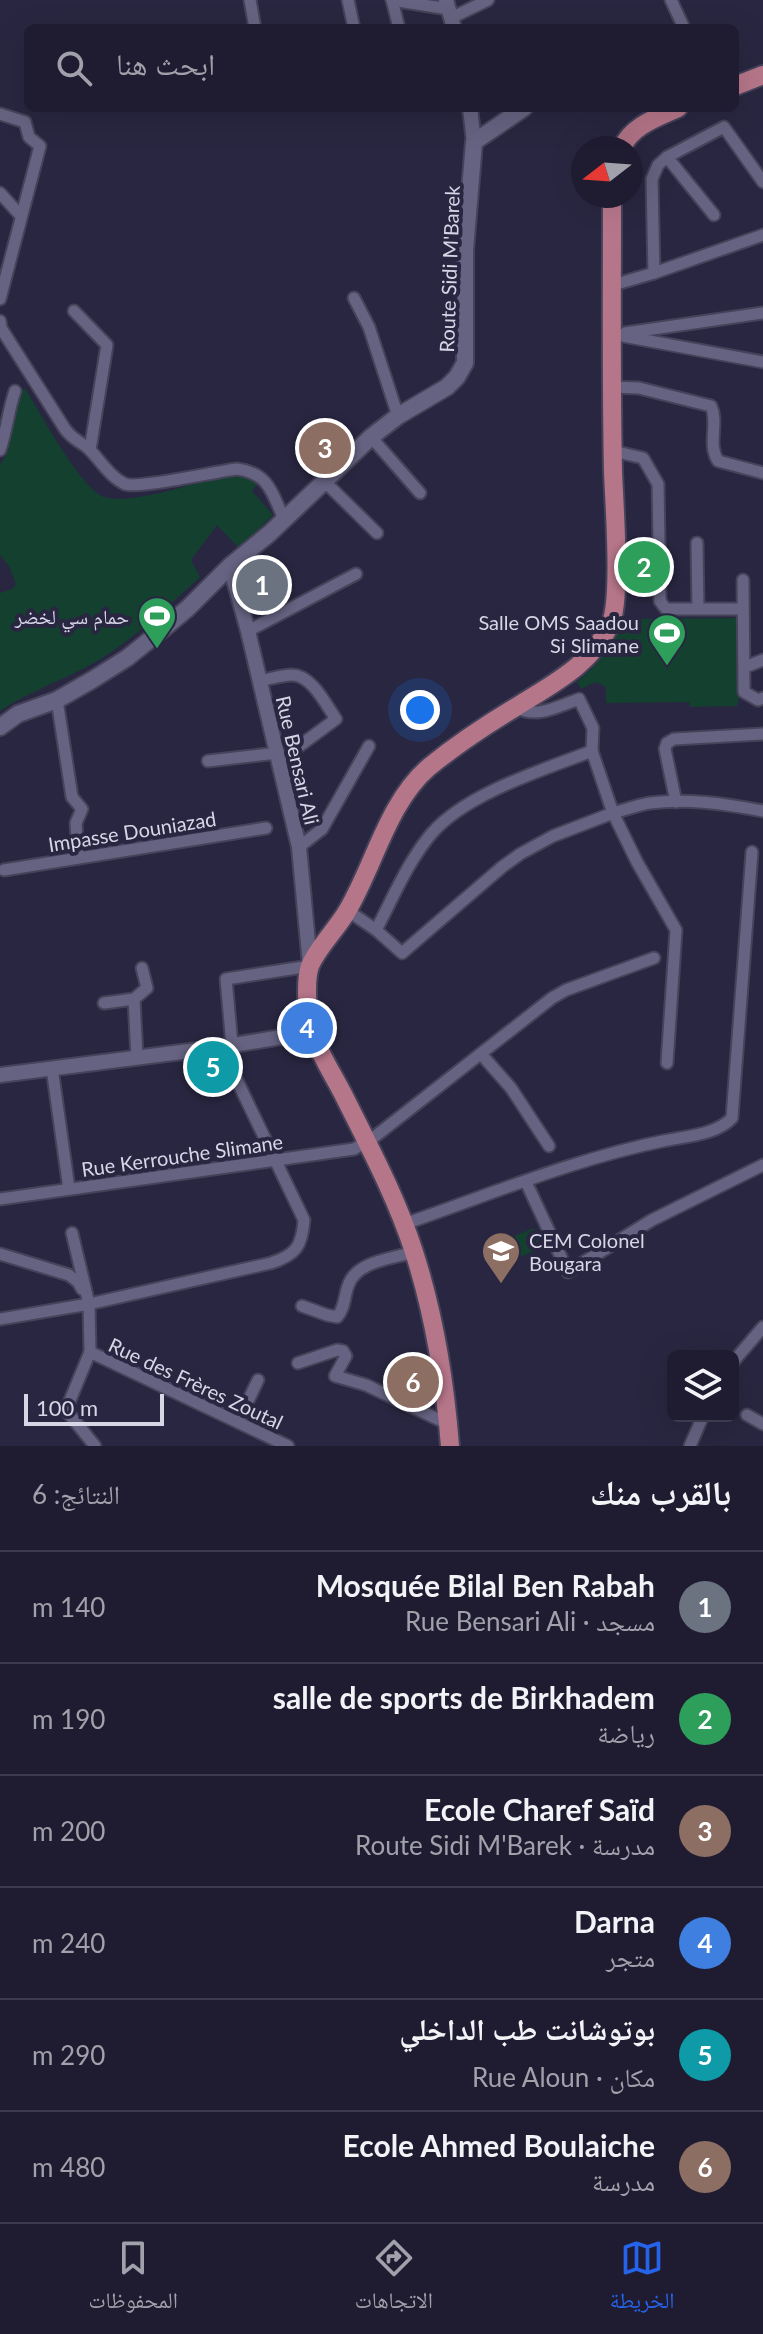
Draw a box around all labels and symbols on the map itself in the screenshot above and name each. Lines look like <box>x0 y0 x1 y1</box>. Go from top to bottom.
north arrow <box>571 136 643 208</box>
street label: Route Sidi M'Barek <box>434 184 464 353</box>
pin: 3 <box>299 418 351 478</box>
pin: 2 <box>618 537 670 597</box>
pin: 1 <box>236 555 288 615</box>
sports icon: حمام سي لخضر <box>136 595 178 650</box>
place label: حمام سي لخضر <box>14 604 129 633</box>
place label: Salle OMS Saadou Si Slimane <box>478 610 639 657</box>
sports icon: Salle OMS Saadou Si Slimane <box>646 612 688 667</box>
your location <box>400 690 440 730</box>
street label: Rue Bensari Ali <box>272 693 324 827</box>
street label: Impasse Douniazad <box>46 806 218 856</box>
pin: 4 <box>281 998 333 1058</box>
pin: 5 <box>187 1037 239 1097</box>
street label: Rue Kerrouche Slimane <box>80 1129 284 1181</box>
place label: CEM Colonel Bougara <box>529 1228 645 1275</box>
school or university icon: CEM Colonel Bougara <box>480 1230 522 1285</box>
street label: Rue des Frères Zoutal <box>105 1332 287 1434</box>
pin: 6 <box>387 1352 439 1412</box>
scale bar <box>24 1390 164 1426</box>

